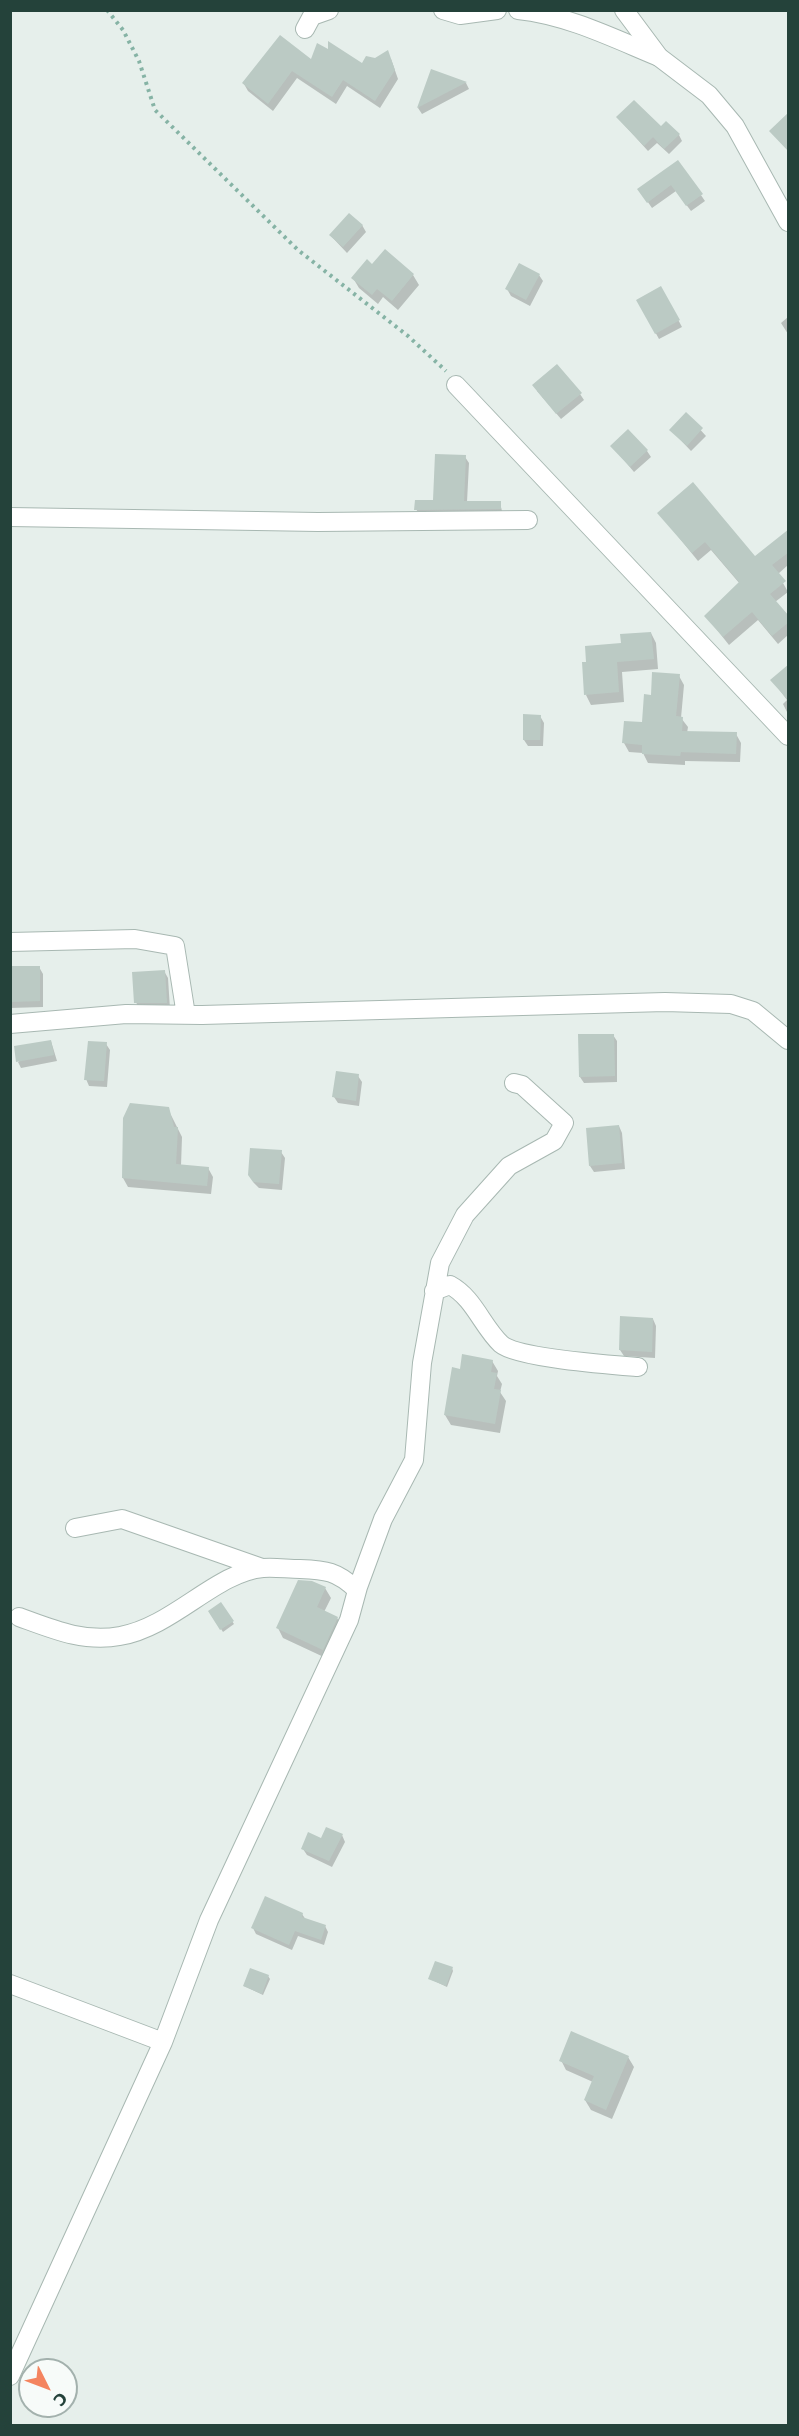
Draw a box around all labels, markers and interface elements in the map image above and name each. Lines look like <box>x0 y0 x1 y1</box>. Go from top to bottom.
north arrow <box>18 2358 78 2418</box>
text: С <box>49 2388 71 2410</box>

